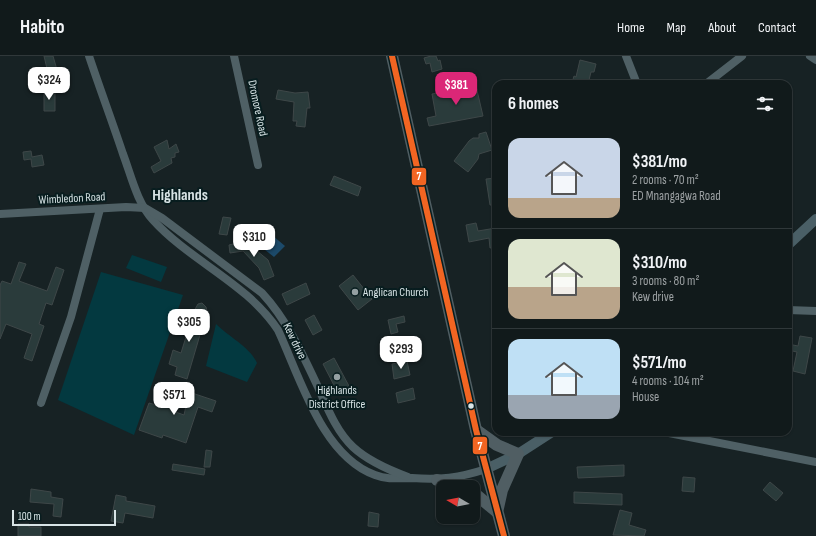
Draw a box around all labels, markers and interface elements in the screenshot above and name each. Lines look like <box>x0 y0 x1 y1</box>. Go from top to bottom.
text: Habito <box>20 16 64 39</box>
text: Home <box>617 19 645 36</box>
text: Map <box>667 19 686 36</box>
text: About <box>708 19 736 36</box>
text: Contact <box>758 19 796 36</box>
pin: $324 <box>25 67 73 101</box>
text: $324 <box>37 72 61 88</box>
pin: $381 <box>432 72 480 106</box>
text: $381 <box>444 77 468 93</box>
street label: Dromore Road <box>244 79 271 137</box>
icon: filters <box>754 93 776 115</box>
text: 6 homes <box>508 94 559 114</box>
text: $381/mo <box>632 152 687 172</box>
icon: home <box>540 154 588 202</box>
line badge: 7 <box>411 167 427 186</box>
text: 7 <box>417 170 422 183</box>
text: 2 rooms · 70 m² <box>632 172 699 188</box>
district label: Highlands <box>152 186 208 205</box>
text: ED Mnangagwa Road <box>632 188 721 204</box>
street label: Wimbledon Road <box>38 189 106 208</box>
pin: $310 <box>230 224 278 258</box>
text: $310 <box>242 229 266 245</box>
text: $310/mo <box>632 253 687 273</box>
icon: home <box>540 255 588 303</box>
text: 3 rooms · 80 m² <box>632 273 700 289</box>
place label: Anglican Church <box>362 285 428 300</box>
marker: Anglican Church <box>350 287 360 297</box>
text: Kew drive <box>632 289 674 305</box>
pin: $305 <box>165 309 213 343</box>
text: $305 <box>177 314 201 330</box>
street label: Kew drive <box>279 321 310 362</box>
pin: $293 <box>377 336 425 370</box>
text: $293 <box>389 341 413 357</box>
text: $571/mo <box>632 353 686 373</box>
icon: home <box>540 355 588 403</box>
marker: Highlands District Office <box>332 372 342 382</box>
text: 4 rooms · 104 m² <box>632 373 704 389</box>
pin: $571 <box>150 382 198 416</box>
place label: Highlands District Office <box>309 383 366 412</box>
text: $571 <box>162 387 186 403</box>
text: House <box>632 389 659 405</box>
unlabelled marker <box>466 401 476 411</box>
line badge: 7 <box>472 436 488 455</box>
text: 7 <box>478 440 483 453</box>
north arrow <box>436 480 480 524</box>
map controls <box>436 480 480 524</box>
scale bar <box>12 508 116 527</box>
text: 100 m <box>18 510 40 523</box>

